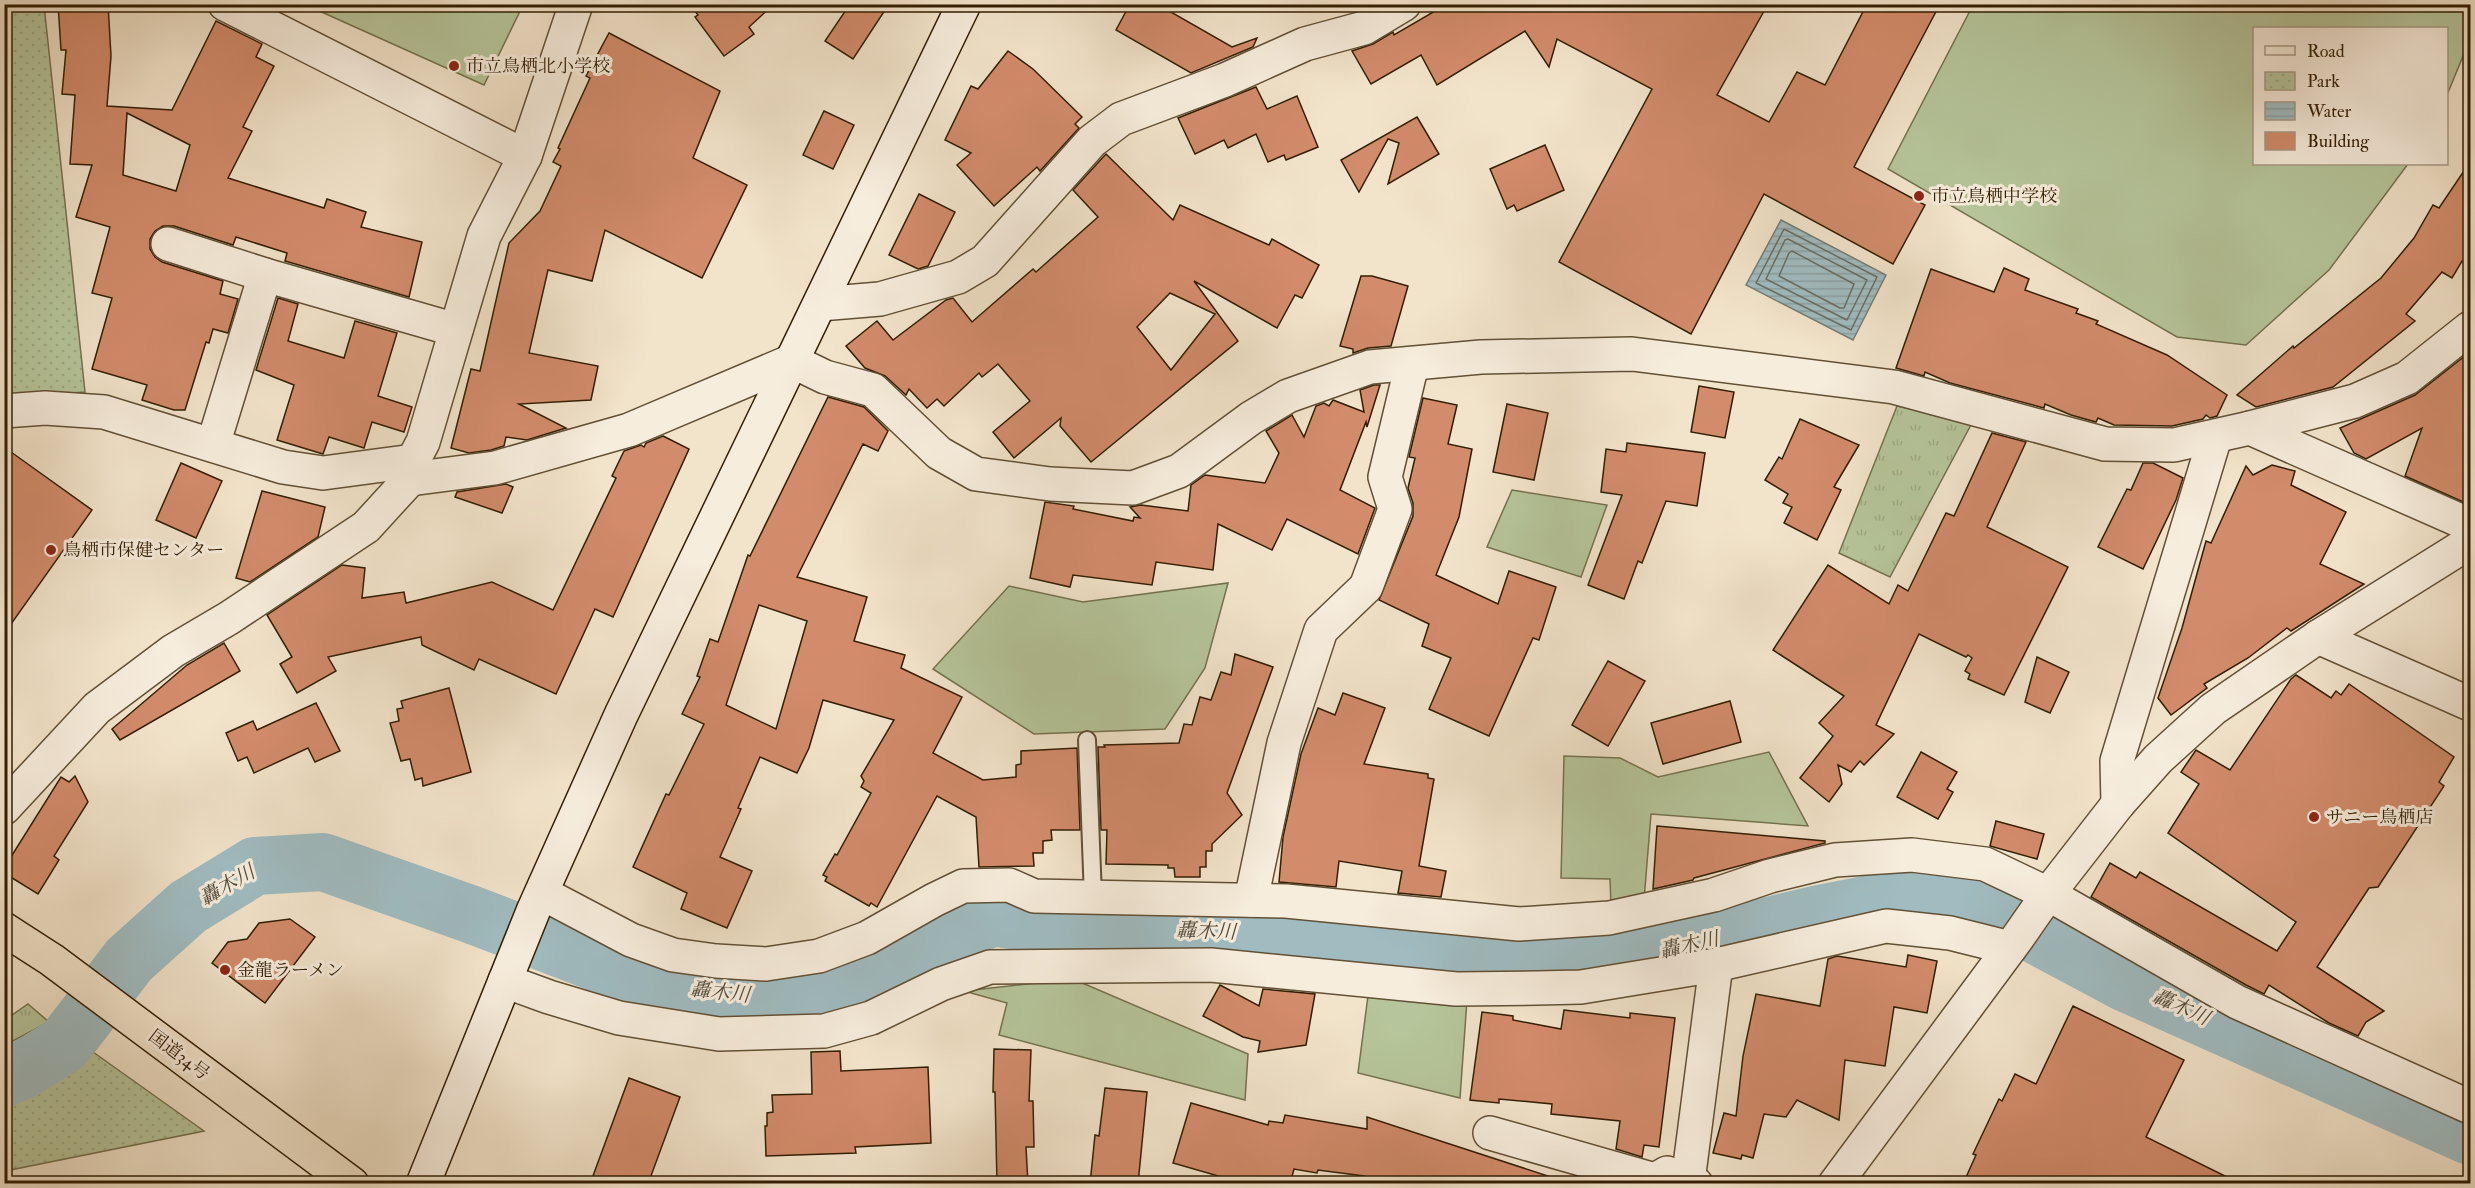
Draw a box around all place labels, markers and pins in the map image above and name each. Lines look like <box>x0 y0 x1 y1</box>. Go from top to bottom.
place label: 市立鳥栖北小学校 <box>466 55 610 78</box>
marker: 市立鳥栖北小学校 <box>447 59 461 73</box>
place label: 市立鳥栖中学校 <box>1931 185 2057 208</box>
marker: 市立鳥栖中学校 <box>1912 189 1926 203</box>
place label: 鳥栖市保健センター <box>63 539 224 562</box>
marker: 鳥栖市保健センター <box>44 543 58 557</box>
place label: サニー鳥栖店 <box>2326 806 2433 829</box>
marker: サニー鳥栖店 <box>2307 810 2321 824</box>
place label: 金龍ラーメン <box>237 959 344 982</box>
marker: 金龍ラーメン <box>218 963 232 977</box>

